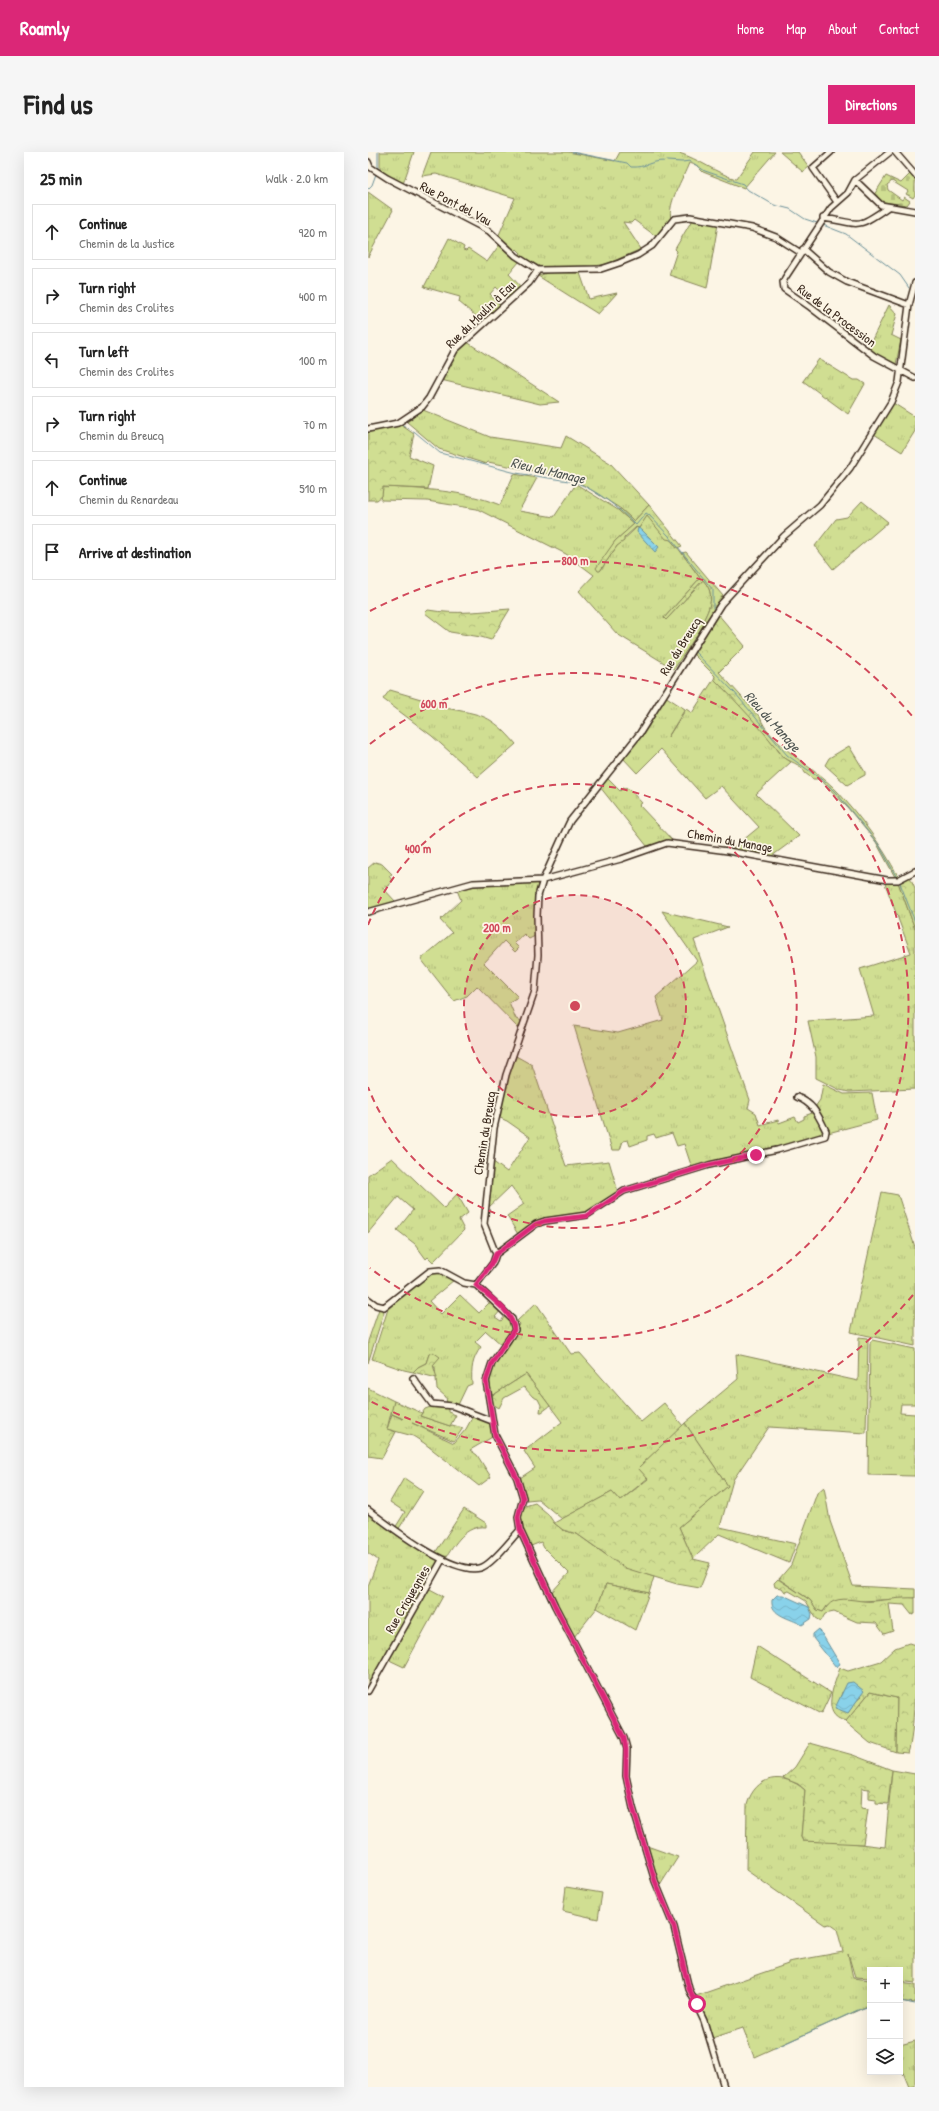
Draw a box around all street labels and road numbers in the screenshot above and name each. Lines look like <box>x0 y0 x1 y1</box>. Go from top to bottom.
street label: Rue Pont del Vau <box>417 177 495 229</box>
street label: Rue du Moulin à Eau <box>441 276 519 352</box>
street label: Rue de la Procession <box>794 279 880 351</box>
street label: Rue du Breucq <box>655 613 705 679</box>
street label: Chemin du Manage <box>686 824 774 856</box>
street label: Chemin du Breucq <box>468 1090 500 1176</box>
street label: Rue Criquegnies <box>380 1562 434 1636</box>

